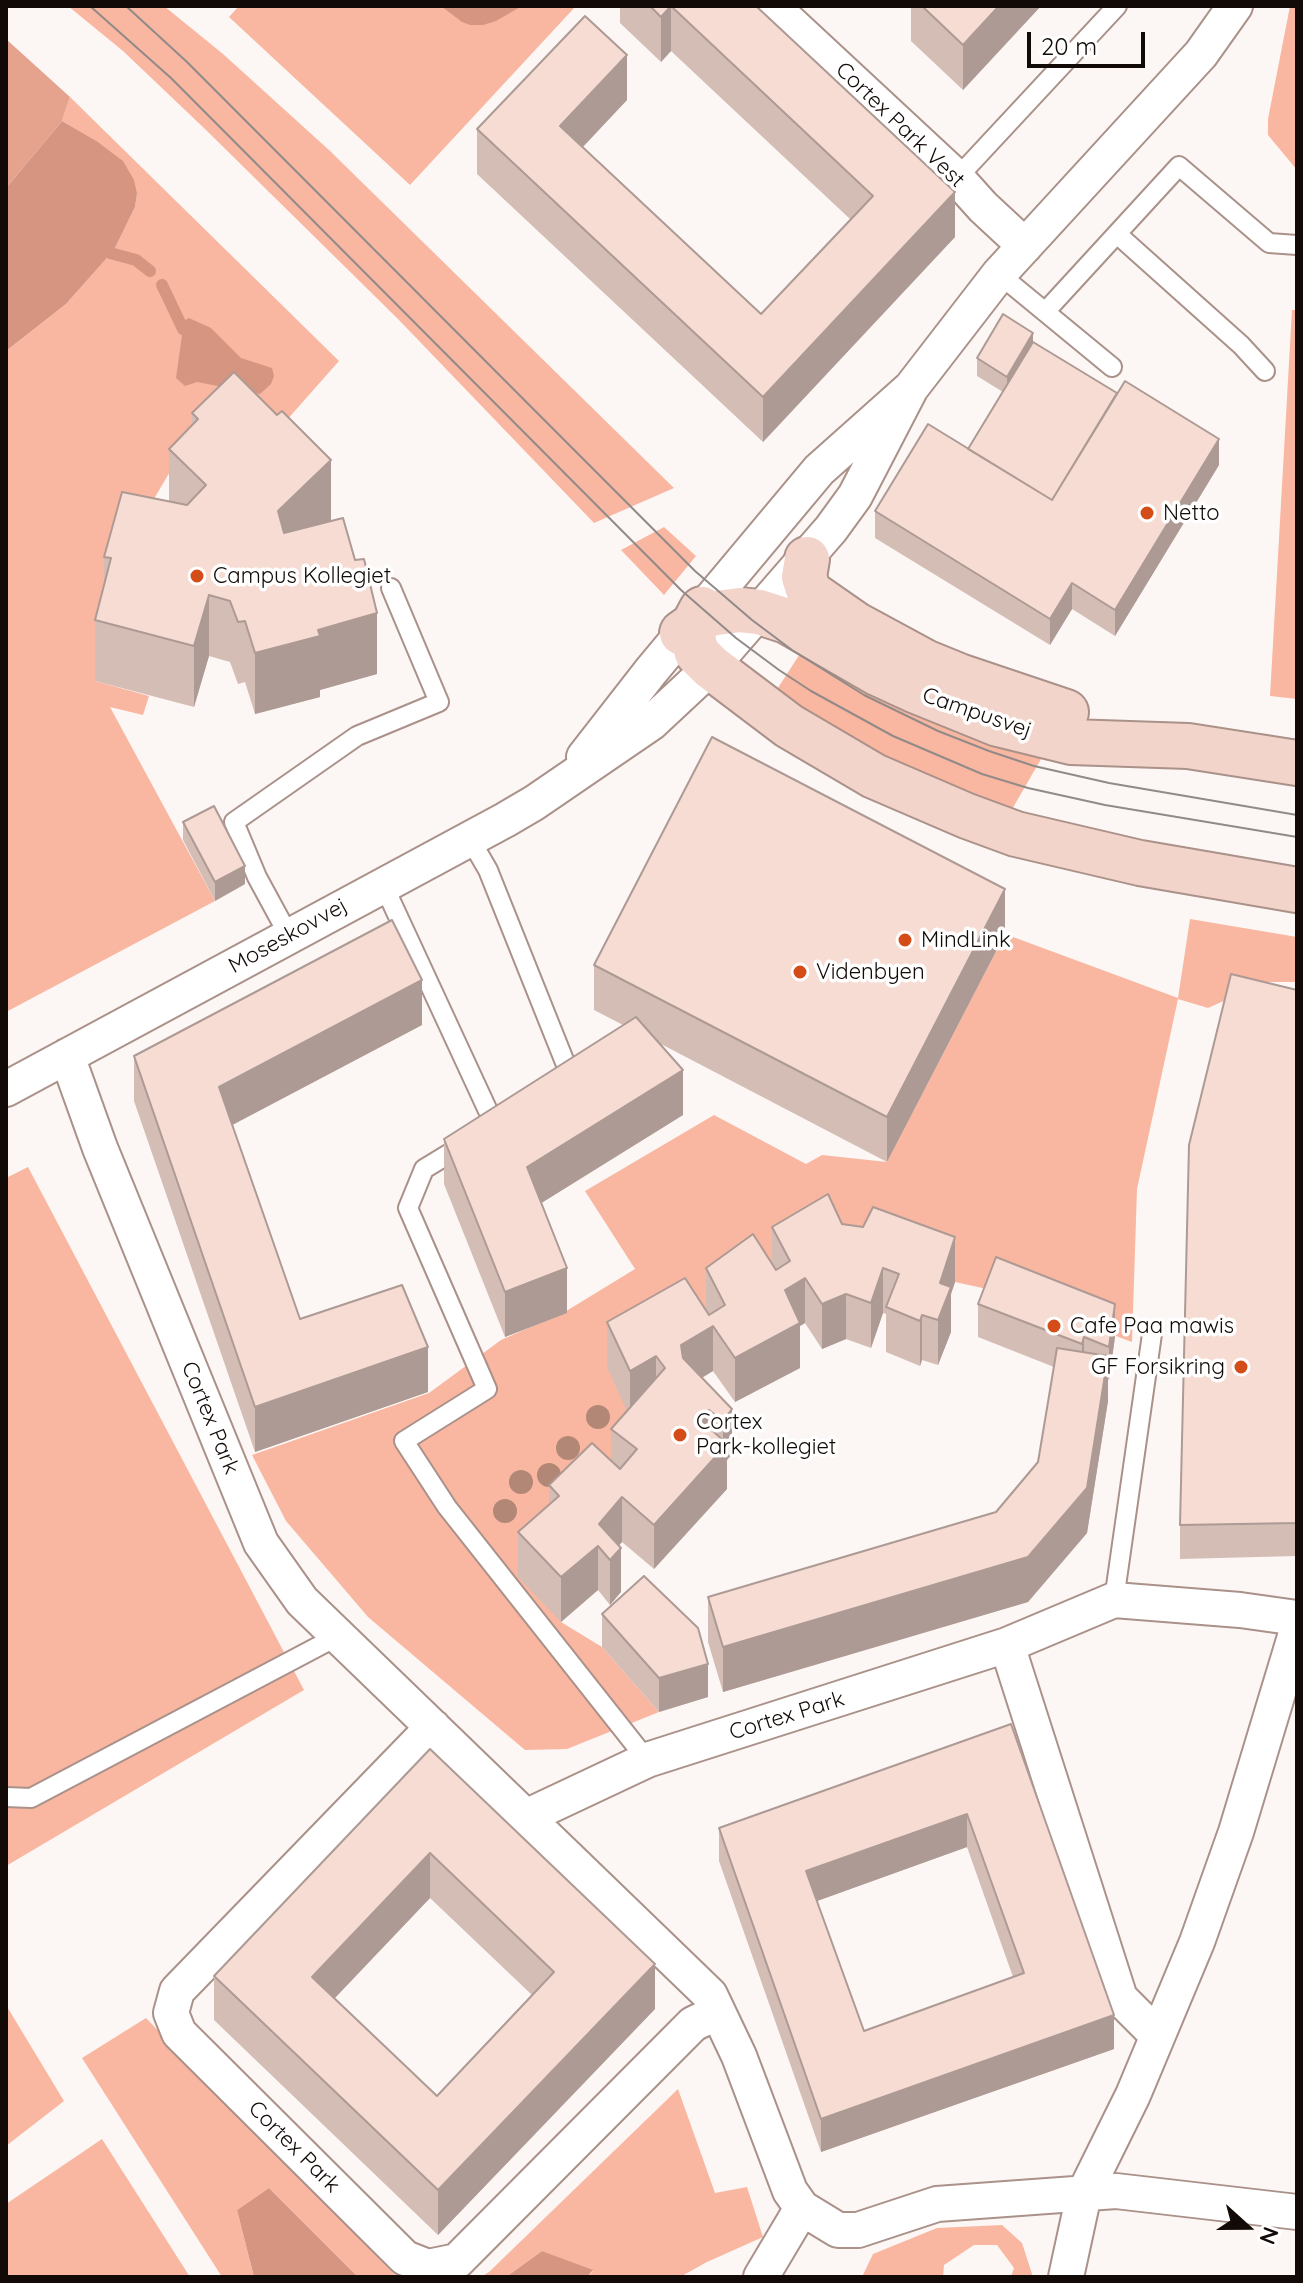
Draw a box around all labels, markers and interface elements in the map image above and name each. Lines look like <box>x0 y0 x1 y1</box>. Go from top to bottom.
scale bar <box>1031 16 1149 66</box>
text: 20 m <box>1041 31 1097 61</box>
street label: Cortex Park Vest <box>830 57 970 193</box>
place label: Netto <box>1163 500 1220 526</box>
marker: Netto <box>1138 504 1156 522</box>
place label: Campus Kollegiet <box>213 563 391 589</box>
marker: Campus Kollegiet <box>188 567 206 585</box>
street label: Campusvej <box>919 682 1035 744</box>
street label: Moseskovvej <box>224 893 352 979</box>
place label: MindLink <box>921 927 1011 953</box>
marker: MindLink <box>896 931 914 949</box>
place label: Videnbyen <box>816 959 925 985</box>
marker: Videnbyen <box>791 963 809 981</box>
place label: Cafe Paa mawis <box>1070 1313 1234 1339</box>
marker: Cafe Paa mawis <box>1045 1317 1063 1335</box>
place label: GF Forsikring <box>1091 1354 1225 1380</box>
street label: Cortex Park <box>175 1358 245 1478</box>
marker: GF Forsikring <box>1232 1358 1250 1376</box>
place label: Cortex Park-kollegiet <box>696 1409 836 1460</box>
marker: Cortex Park-kollegiet <box>671 1426 689 1444</box>
street label: Cortex Park <box>726 1686 848 1746</box>
street label: Cortex Park <box>243 2096 345 2198</box>
north arrow <box>1207 2187 1287 2267</box>
text: N <box>1253 2223 1285 2248</box>

